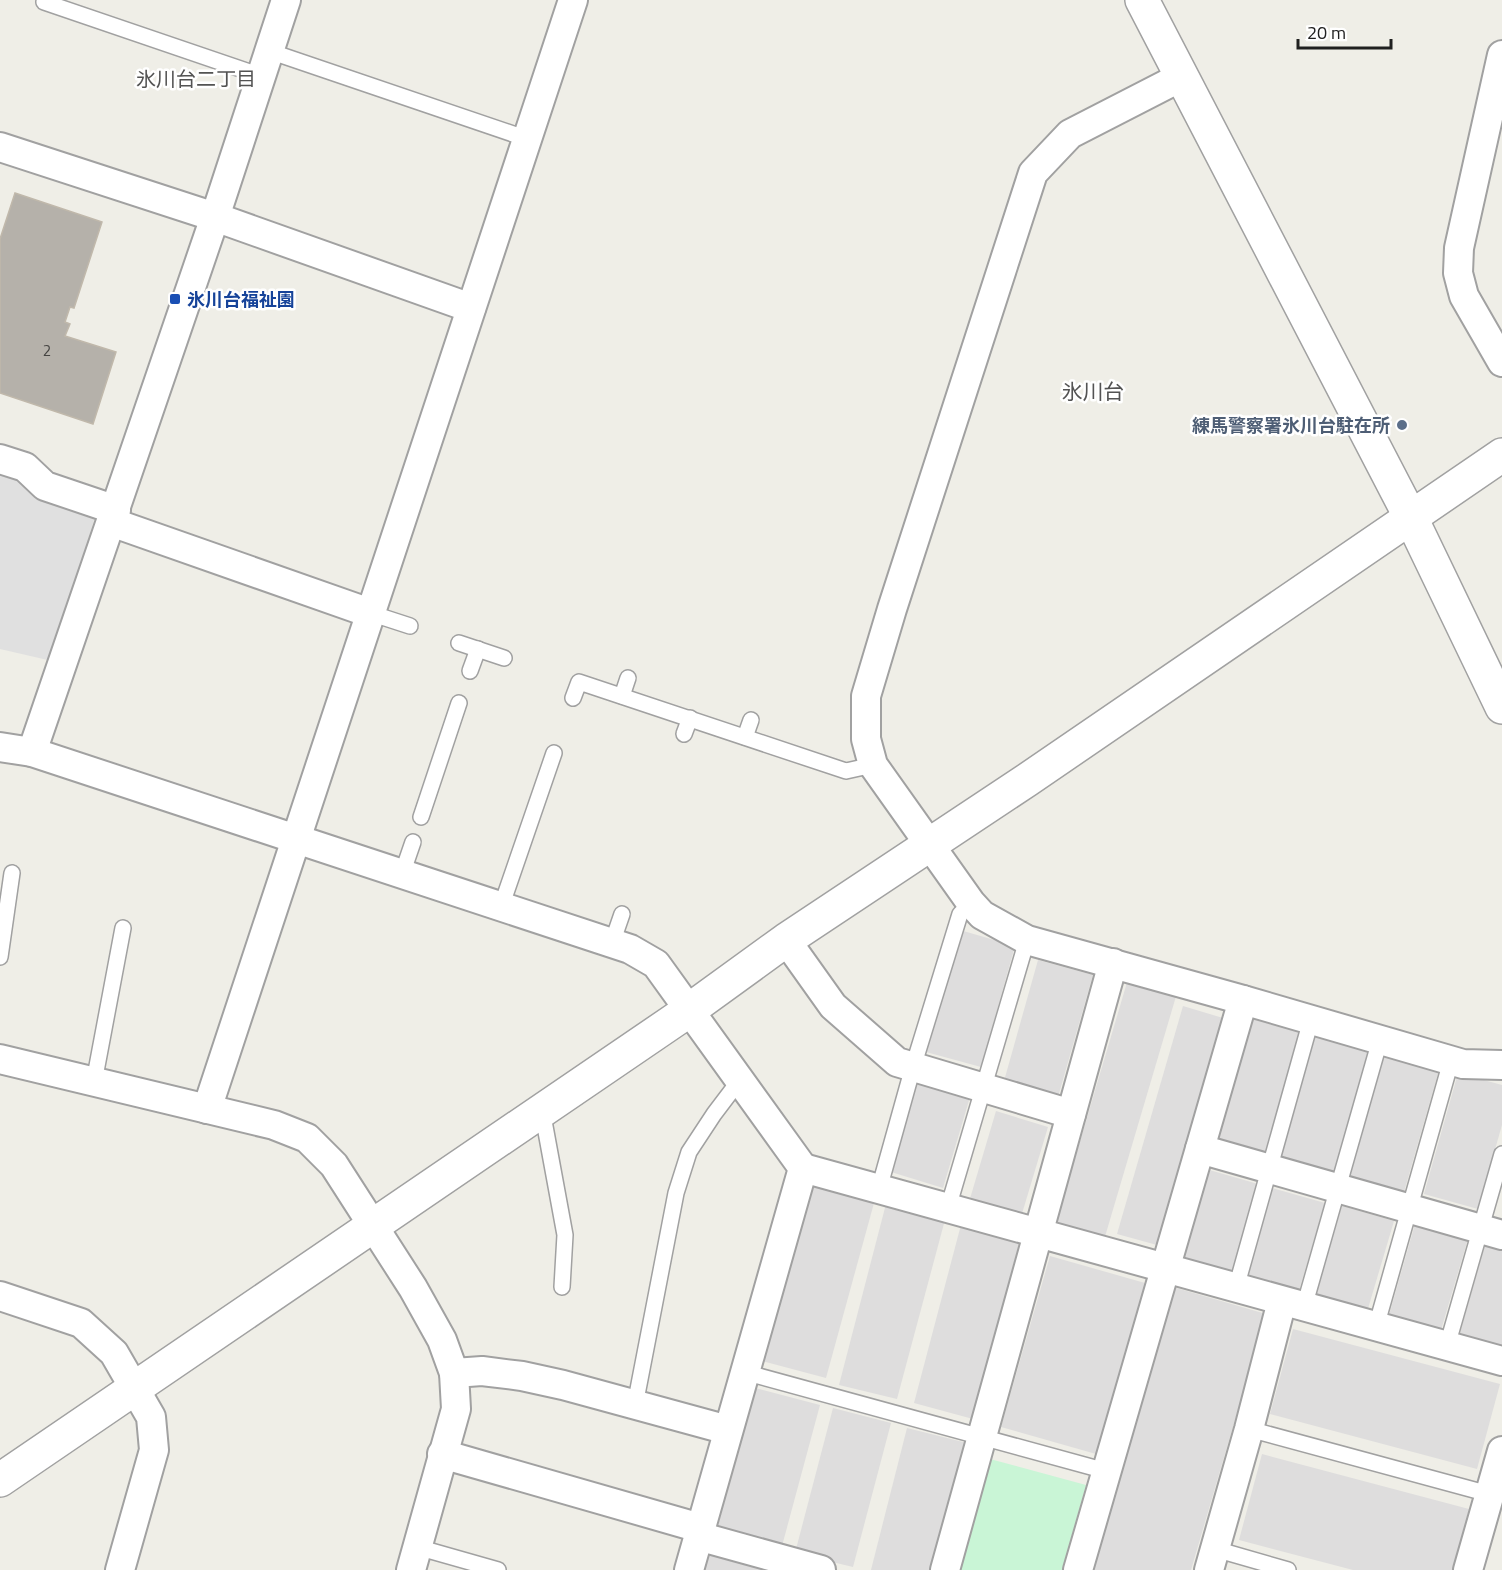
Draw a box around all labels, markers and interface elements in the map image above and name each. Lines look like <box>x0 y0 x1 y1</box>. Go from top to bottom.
scale bar <box>1298 12 1391 50</box>
text: 20 m <box>1307 19 1346 46</box>
district label: 氷川台二丁目 <box>136 63 256 94</box>
place label: 氷川台福祉園 <box>187 286 295 313</box>
marker: 氷川台福祉園 <box>168 292 182 306</box>
house number: 2 <box>43 339 51 362</box>
district label: 氷川台 <box>1062 375 1125 407</box>
place label: 練馬警察署氷川台駐在所 <box>1192 412 1390 439</box>
marker: 練馬警察署氷川台駐在所 <box>1395 418 1409 432</box>

